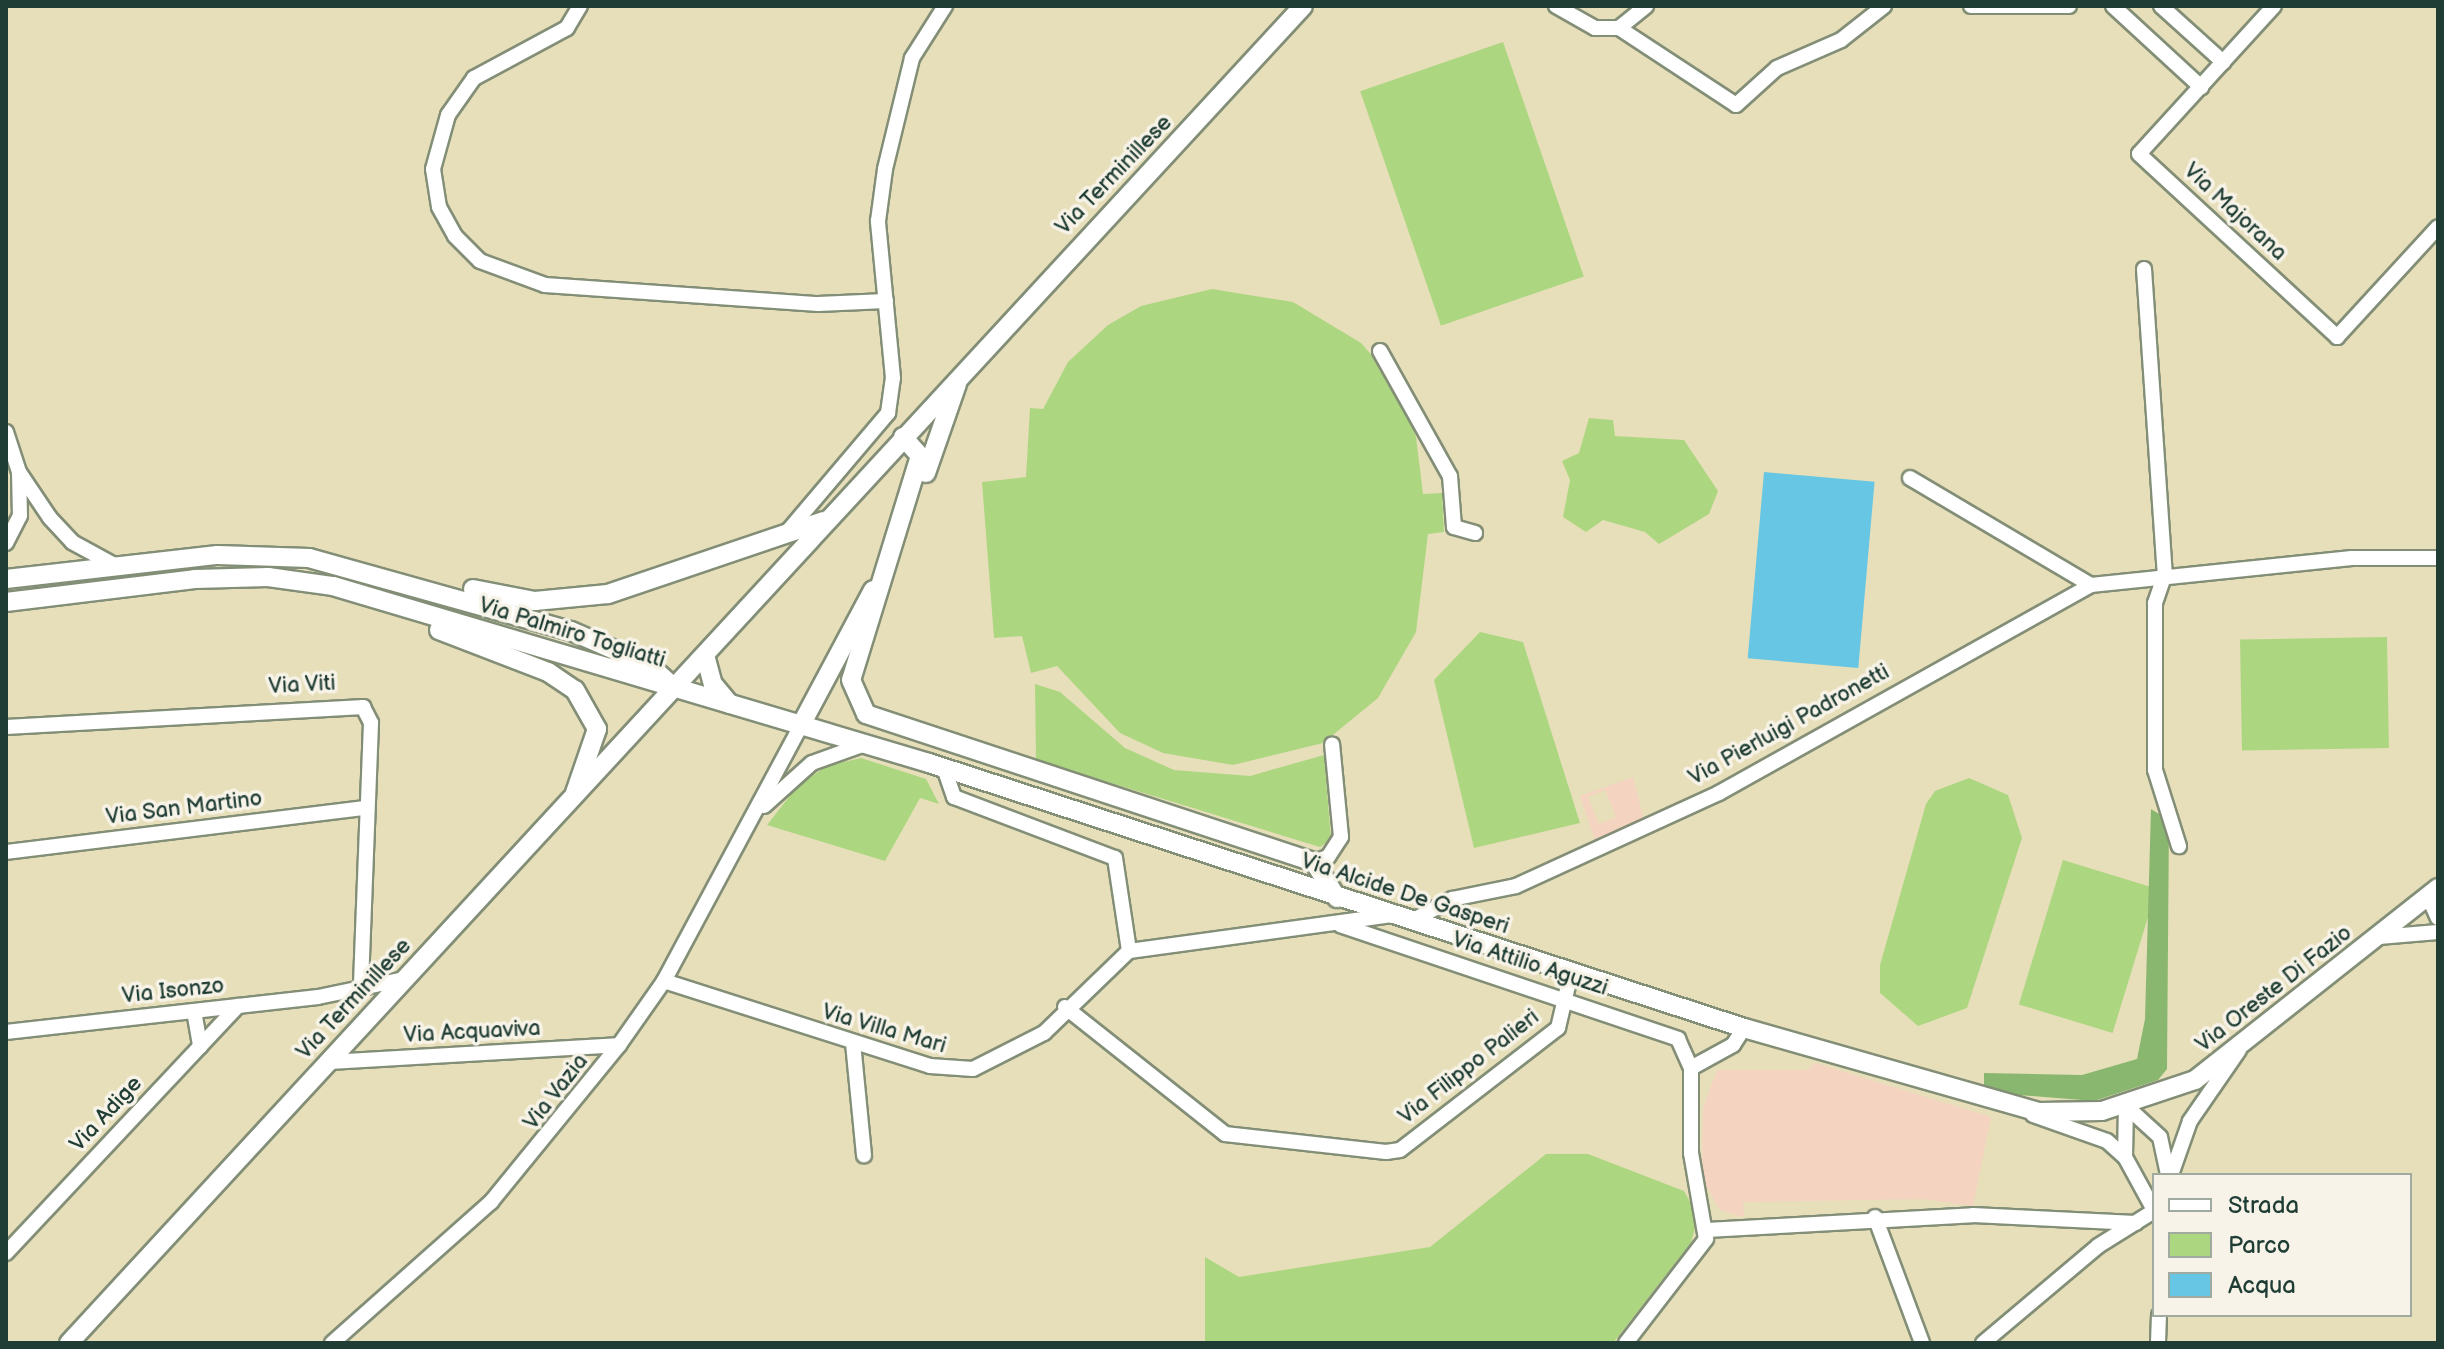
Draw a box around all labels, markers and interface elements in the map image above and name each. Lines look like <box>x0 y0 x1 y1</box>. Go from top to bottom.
street label: Via Terminillese <box>1050 110 1178 240</box>
street label: Via Majorana <box>2178 158 2292 266</box>
street label: Via Palmiro Togliatti <box>475 592 669 674</box>
street label: Via Pierluigi Padronetti <box>1684 659 1894 791</box>
street label: Via Viti <box>267 670 337 700</box>
street label: Via San Martino <box>104 785 264 831</box>
street label: Via Alcide De Gasperi <box>1298 848 1512 940</box>
street label: Via Oreste Di Fazio <box>2191 920 2357 1058</box>
street label: Via Attilio Aguzzi <box>1449 926 1611 1002</box>
street label: Via Terminillese <box>291 933 417 1065</box>
street label: Via Isonzo <box>121 973 225 1009</box>
street label: Via Villa Mari <box>819 999 949 1059</box>
street label: Via Filippo Palieri <box>1393 1004 1545 1130</box>
street label: Via Acquaviva <box>403 1015 541 1049</box>
street label: Via Vazia <box>518 1049 594 1135</box>
street label: Via Adige <box>64 1071 148 1157</box>
legend <box>2152 1173 2412 1317</box>
text: Strada <box>2228 1191 2299 1220</box>
text: Parco <box>2228 1231 2290 1260</box>
text: Acqua <box>2228 1271 2296 1300</box>

